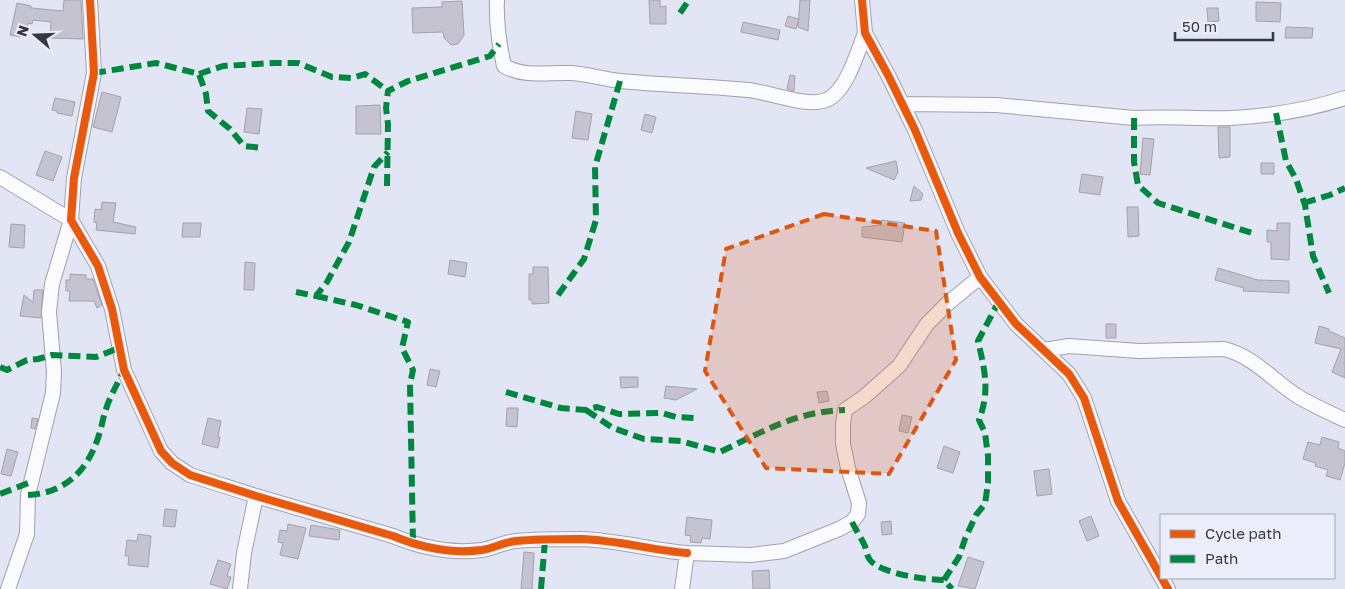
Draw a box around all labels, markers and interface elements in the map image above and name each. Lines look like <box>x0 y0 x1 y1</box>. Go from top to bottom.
north arrow <box>10 10 60 60</box>
scale bar <box>1175 10 1272 42</box>
text: 50 m <box>1182 17 1217 35</box>
text: N <box>12 23 32 38</box>
legend <box>1160 514 1335 579</box>
text: Cycle path <box>1205 524 1281 542</box>
text: Path <box>1205 549 1238 567</box>

